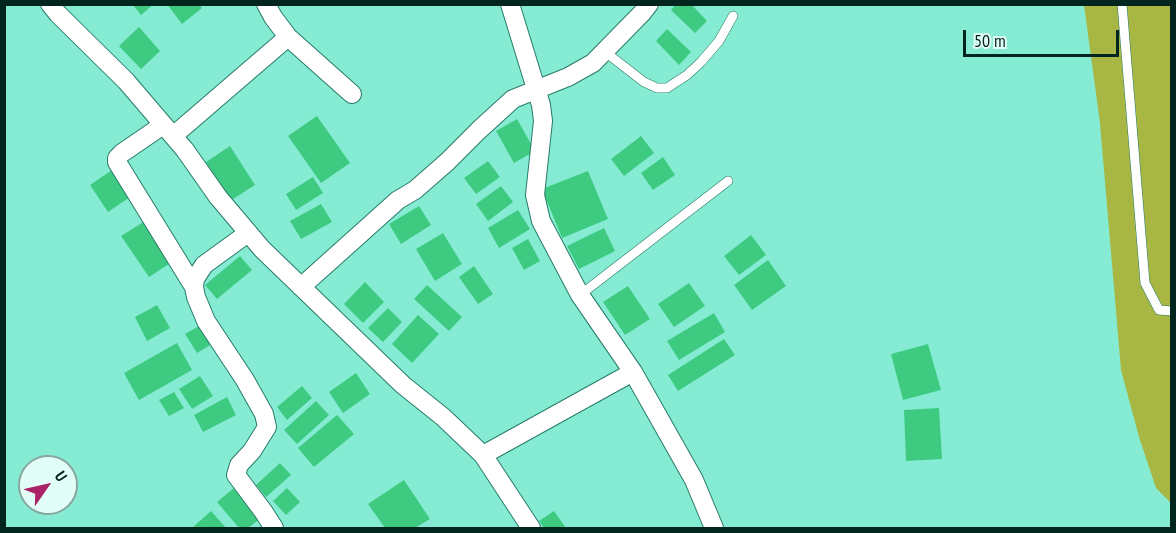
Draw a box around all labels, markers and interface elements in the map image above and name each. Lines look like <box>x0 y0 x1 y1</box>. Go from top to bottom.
scale bar <box>966 18 1122 56</box>
text: 50 m <box>974 29 1006 52</box>
north arrow <box>18 455 78 515</box>
text: U <box>51 467 72 485</box>

